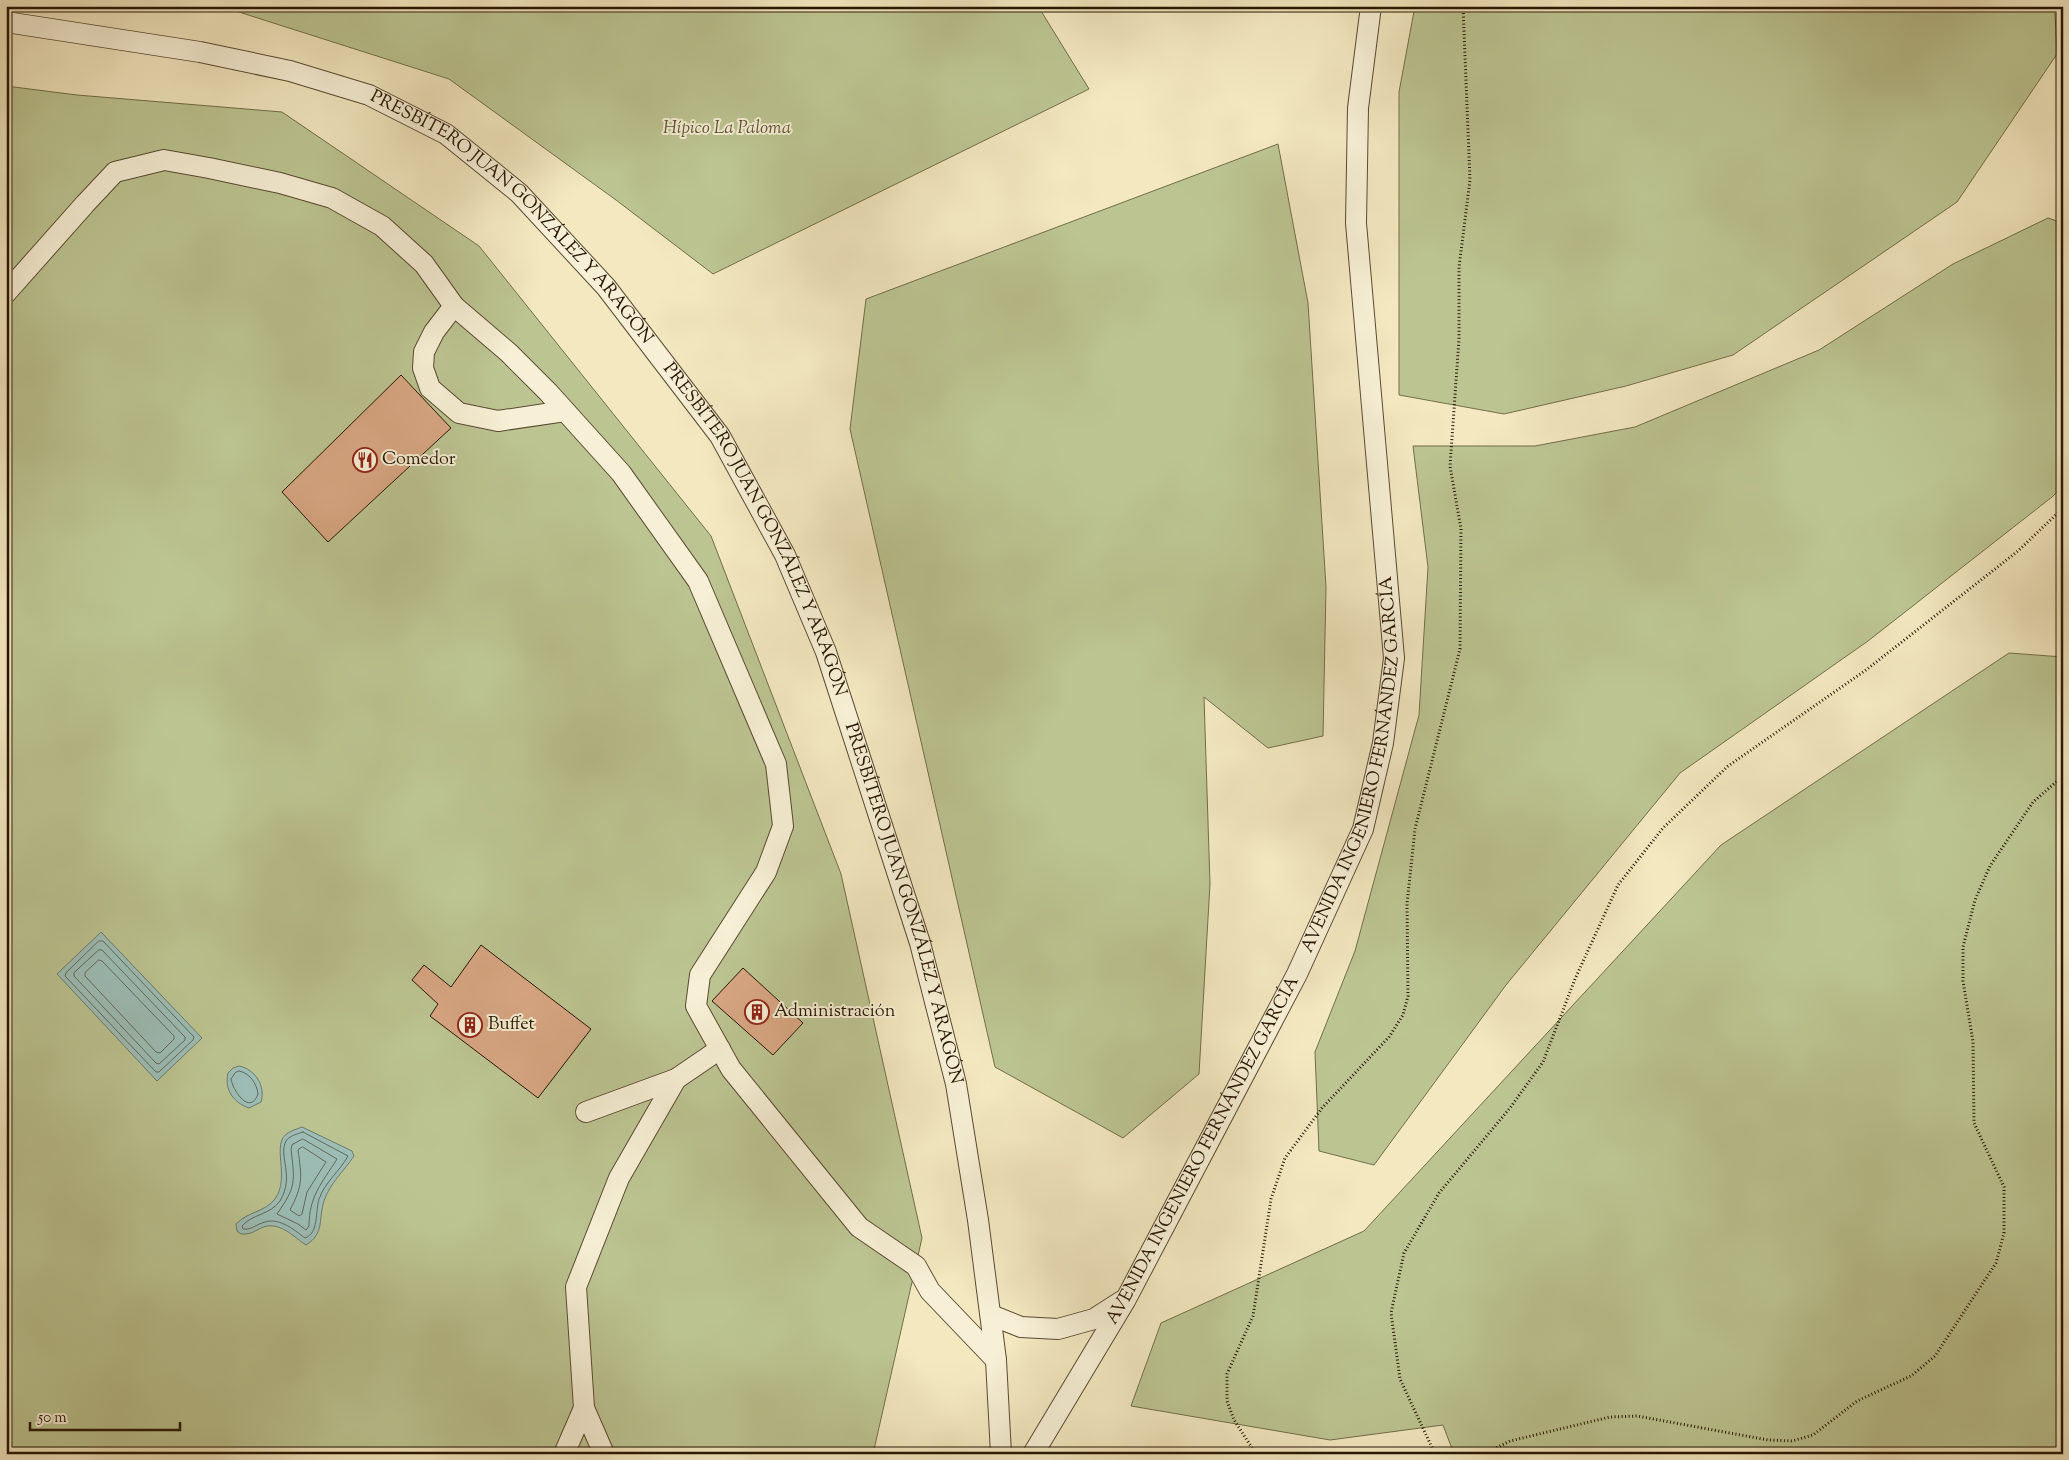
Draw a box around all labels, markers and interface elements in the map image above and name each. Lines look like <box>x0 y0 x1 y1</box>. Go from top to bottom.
street label: PRESBÍTERO JUAN GONZÁLEZ Y ARAGÓN <box>365 84 659 350</box>
park label: Hípico La Paloma <box>663 116 791 142</box>
street label: PRESBÍTERO JUAN GONZÁLEZ Y ARAGÓN <box>656 358 853 700</box>
restaurant icon: Comedor <box>352 447 378 473</box>
place label: Comedor <box>382 447 456 473</box>
street label: AVENIDA INGENIERO FERNÁNDEZ GARCÍA <box>1295 575 1407 957</box>
street label: PRESBÍTERO JUAN GONZÁLEZ Y ARAGÓN <box>837 720 969 1087</box>
street label: AVENIDA INGENIERO FERNÁNDEZ GARCÍA <box>1100 972 1307 1330</box>
building icon: Administración <box>744 999 770 1025</box>
place label: Administración <box>774 999 896 1025</box>
building icon: Buffet <box>457 1012 483 1038</box>
place label: Buffet <box>488 1012 535 1038</box>
scale bar <box>30 1400 180 1432</box>
text: 50 m <box>37 1408 67 1429</box>

